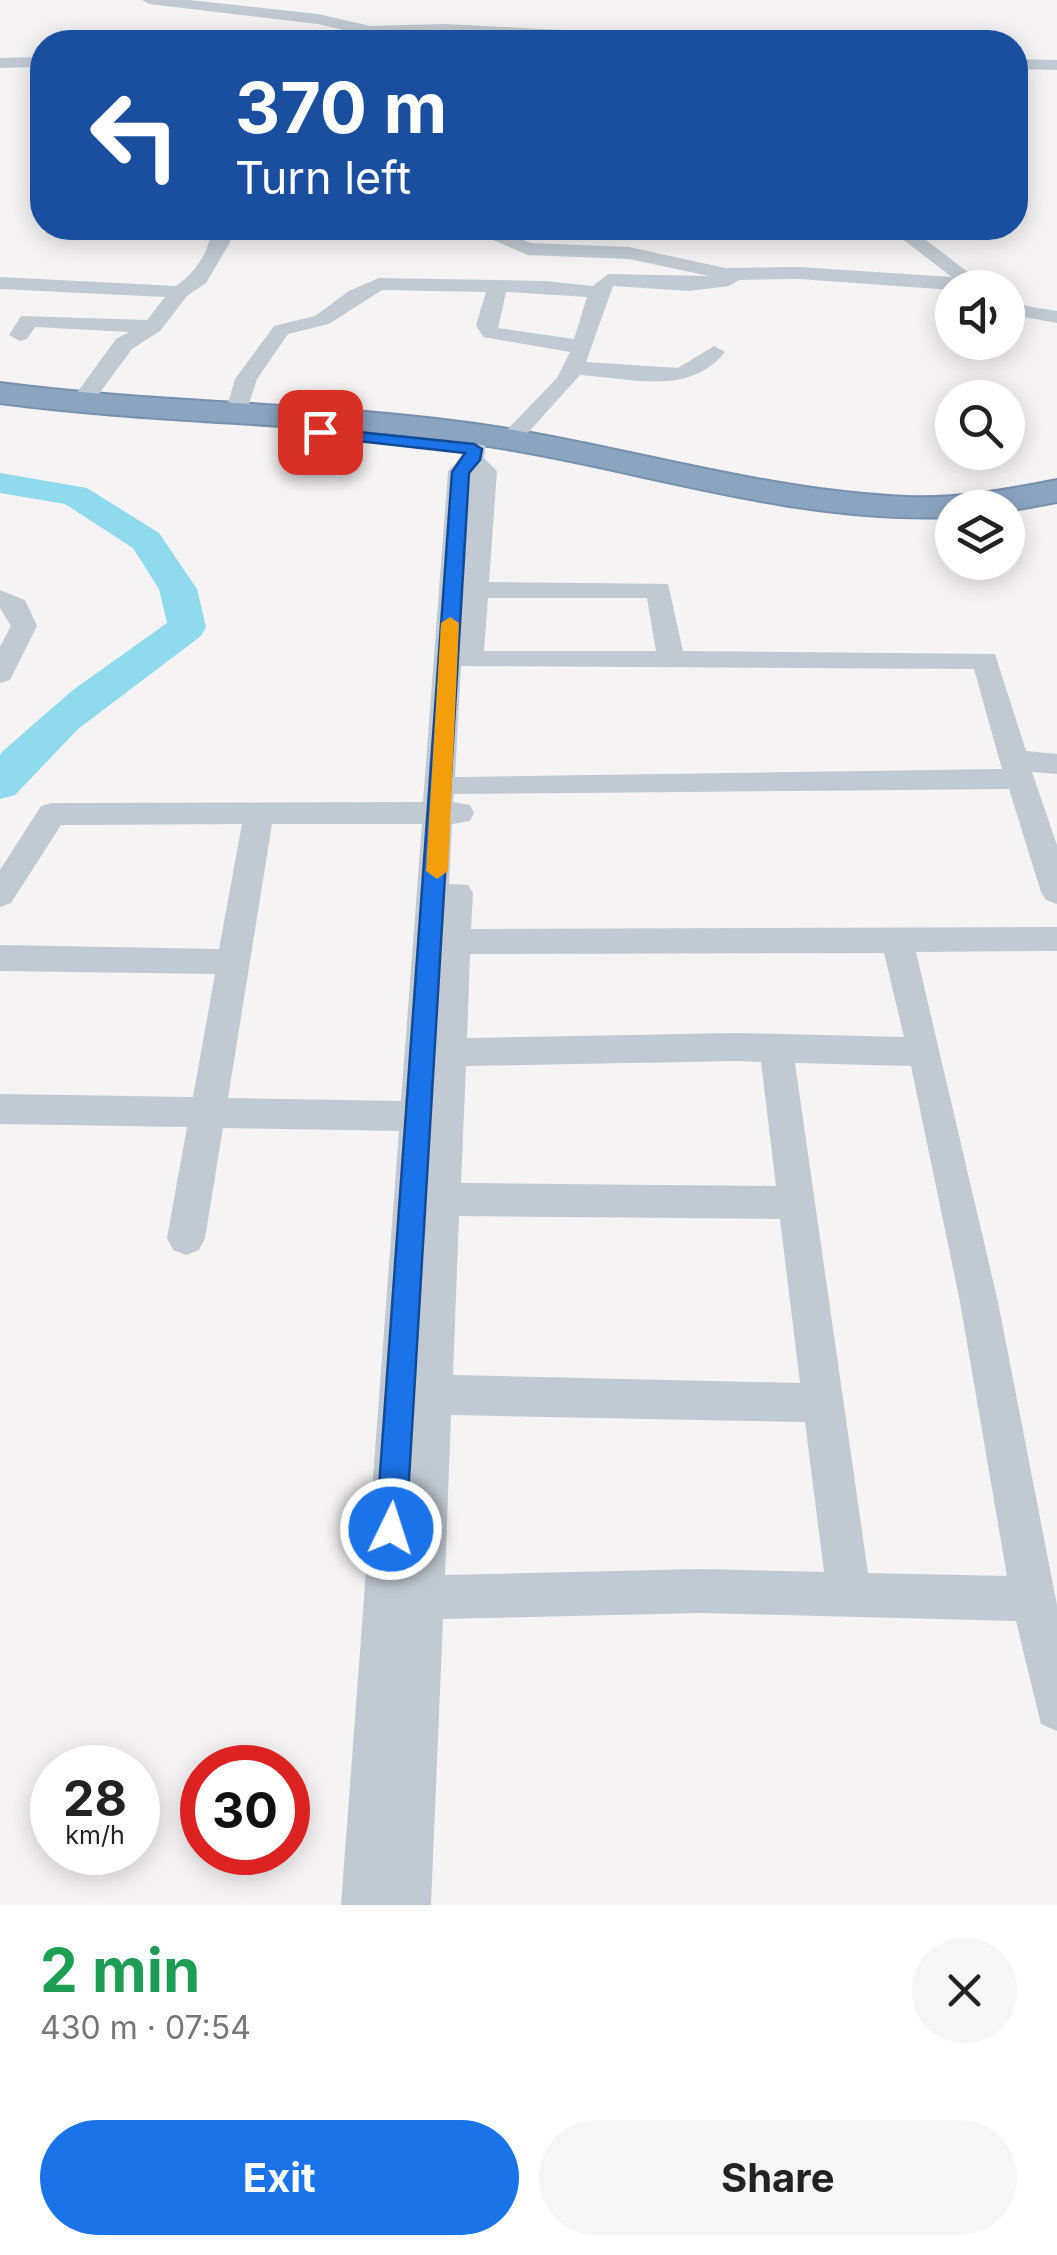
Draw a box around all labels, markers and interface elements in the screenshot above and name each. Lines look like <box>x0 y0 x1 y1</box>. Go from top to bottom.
text: 370 m <box>235 65 447 150</box>
icon: left <box>70 70 200 200</box>
text: Turn left <box>235 150 411 205</box>
map controls <box>935 270 1025 580</box>
button: sound <box>935 270 1025 360</box>
button: search <box>935 380 1025 470</box>
pin <box>278 390 363 475</box>
icon: arrive <box>293 405 348 460</box>
button: layers <box>935 490 1025 580</box>
position arrow <box>339 1477 443 1581</box>
speed limit sign: 30 <box>180 1745 310 1875</box>
text: 28 <box>63 1768 127 1828</box>
text: km/h <box>65 1820 125 1850</box>
text: 2 min <box>40 1934 200 2006</box>
button: close <box>912 1938 1017 2043</box>
text: 430 m · 07:54 <box>40 2008 251 2047</box>
button: Exit <box>40 2120 519 2235</box>
button: Share <box>539 2120 1017 2235</box>

